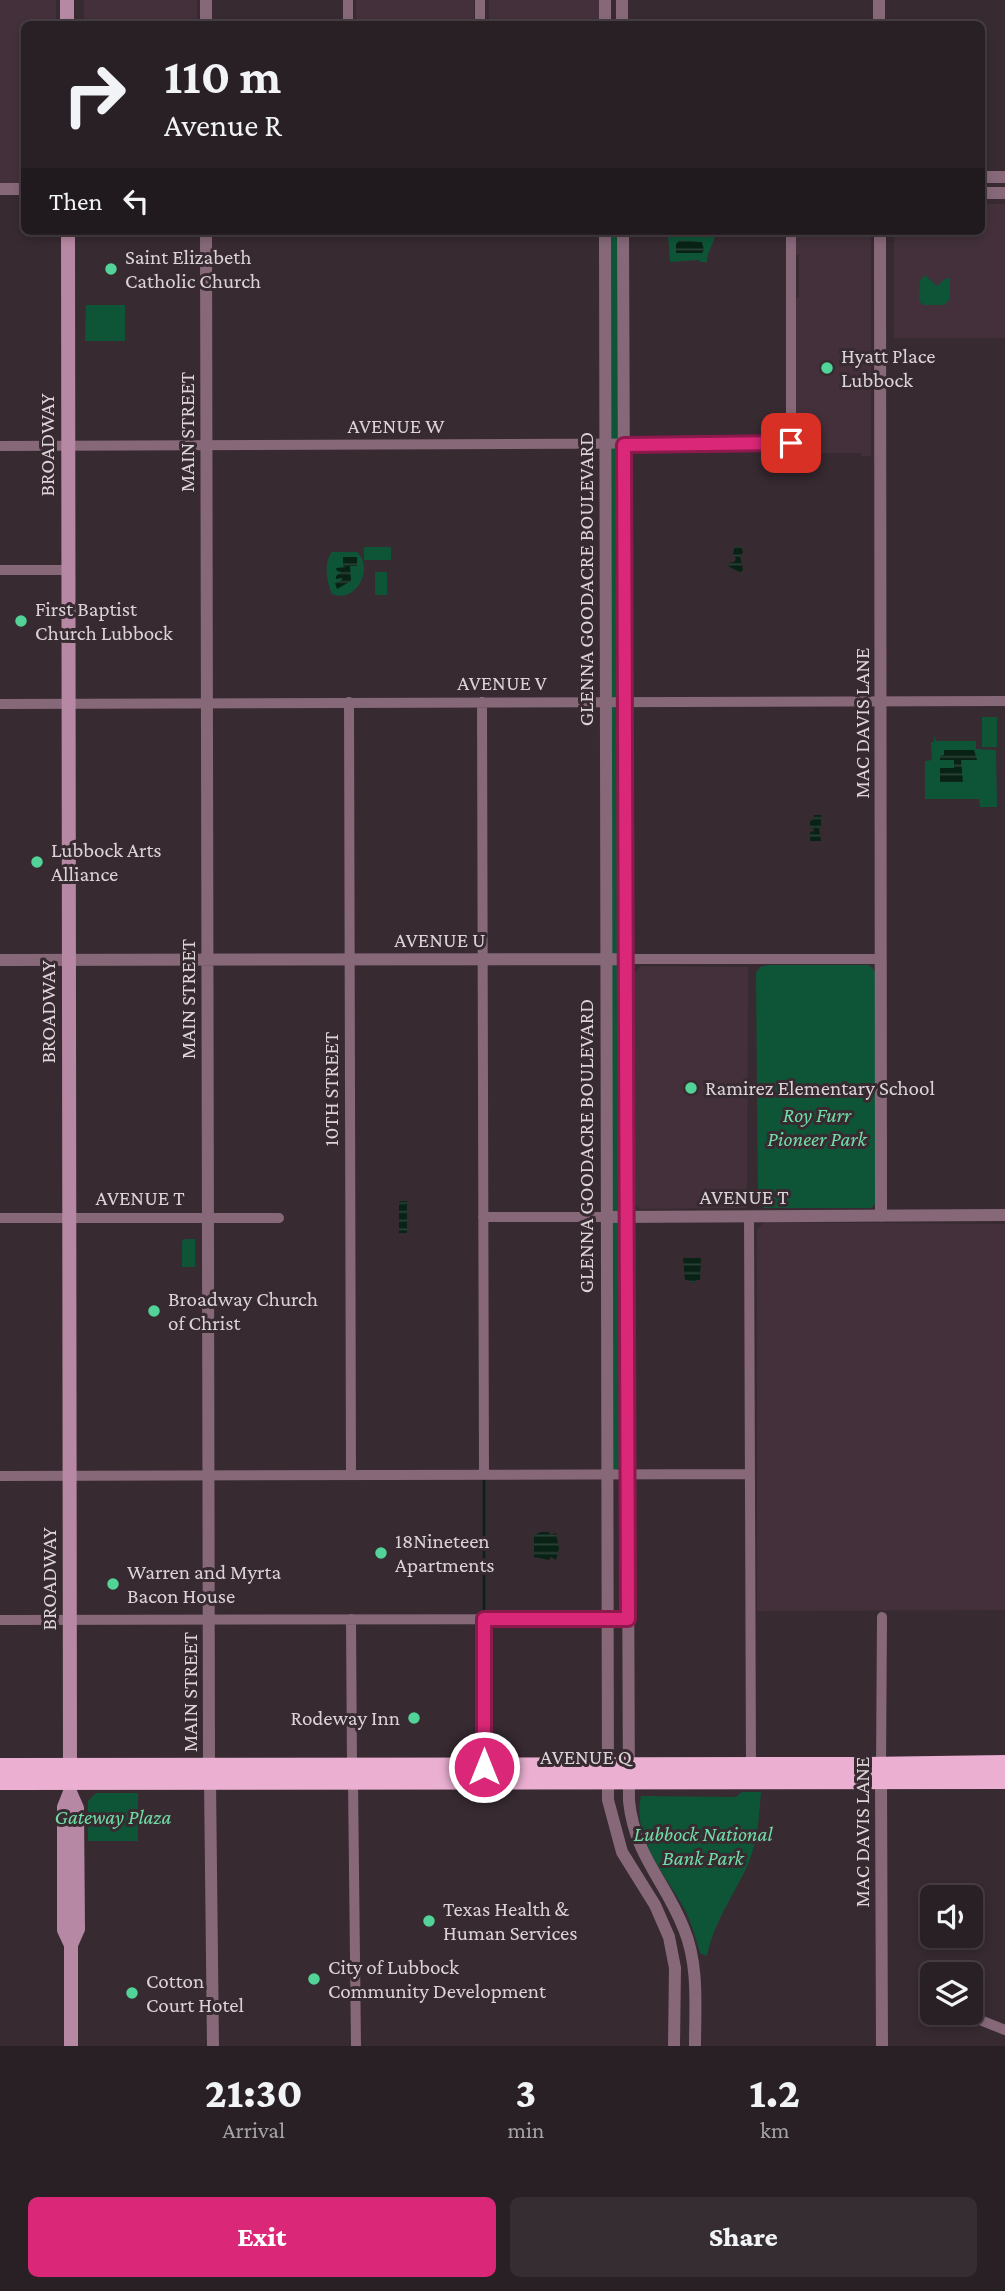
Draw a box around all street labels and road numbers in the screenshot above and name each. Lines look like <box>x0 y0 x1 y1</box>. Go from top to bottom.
street label: MAIN STREET <box>175 371 199 492</box>
street label: BROADWAY <box>35 393 59 497</box>
street label: AVENUE W <box>347 414 445 438</box>
street label: GLENNA GOODACRE BOULEVARD <box>574 432 598 726</box>
street label: MAC DAVIS LANE <box>850 648 874 798</box>
street label: AVENUE V <box>457 671 547 695</box>
street label: AVENUE U <box>394 928 486 952</box>
street label: MAIN STREET <box>176 938 200 1059</box>
street label: BROADWAY <box>36 960 60 1064</box>
street label: GLENNA GOODACRE BOULEVARD <box>574 999 598 1293</box>
street label: 10TH STREET <box>319 1031 343 1146</box>
street label: AVENUE T <box>699 1185 789 1209</box>
street label: AVENUE T <box>95 1186 185 1210</box>
street label: BROADWAY <box>37 1527 61 1631</box>
street label: MAIN STREET <box>178 1631 202 1752</box>
street label: AVENUE Q <box>540 1745 633 1769</box>
street label: MAC DAVIS LANE <box>850 1757 874 1907</box>

